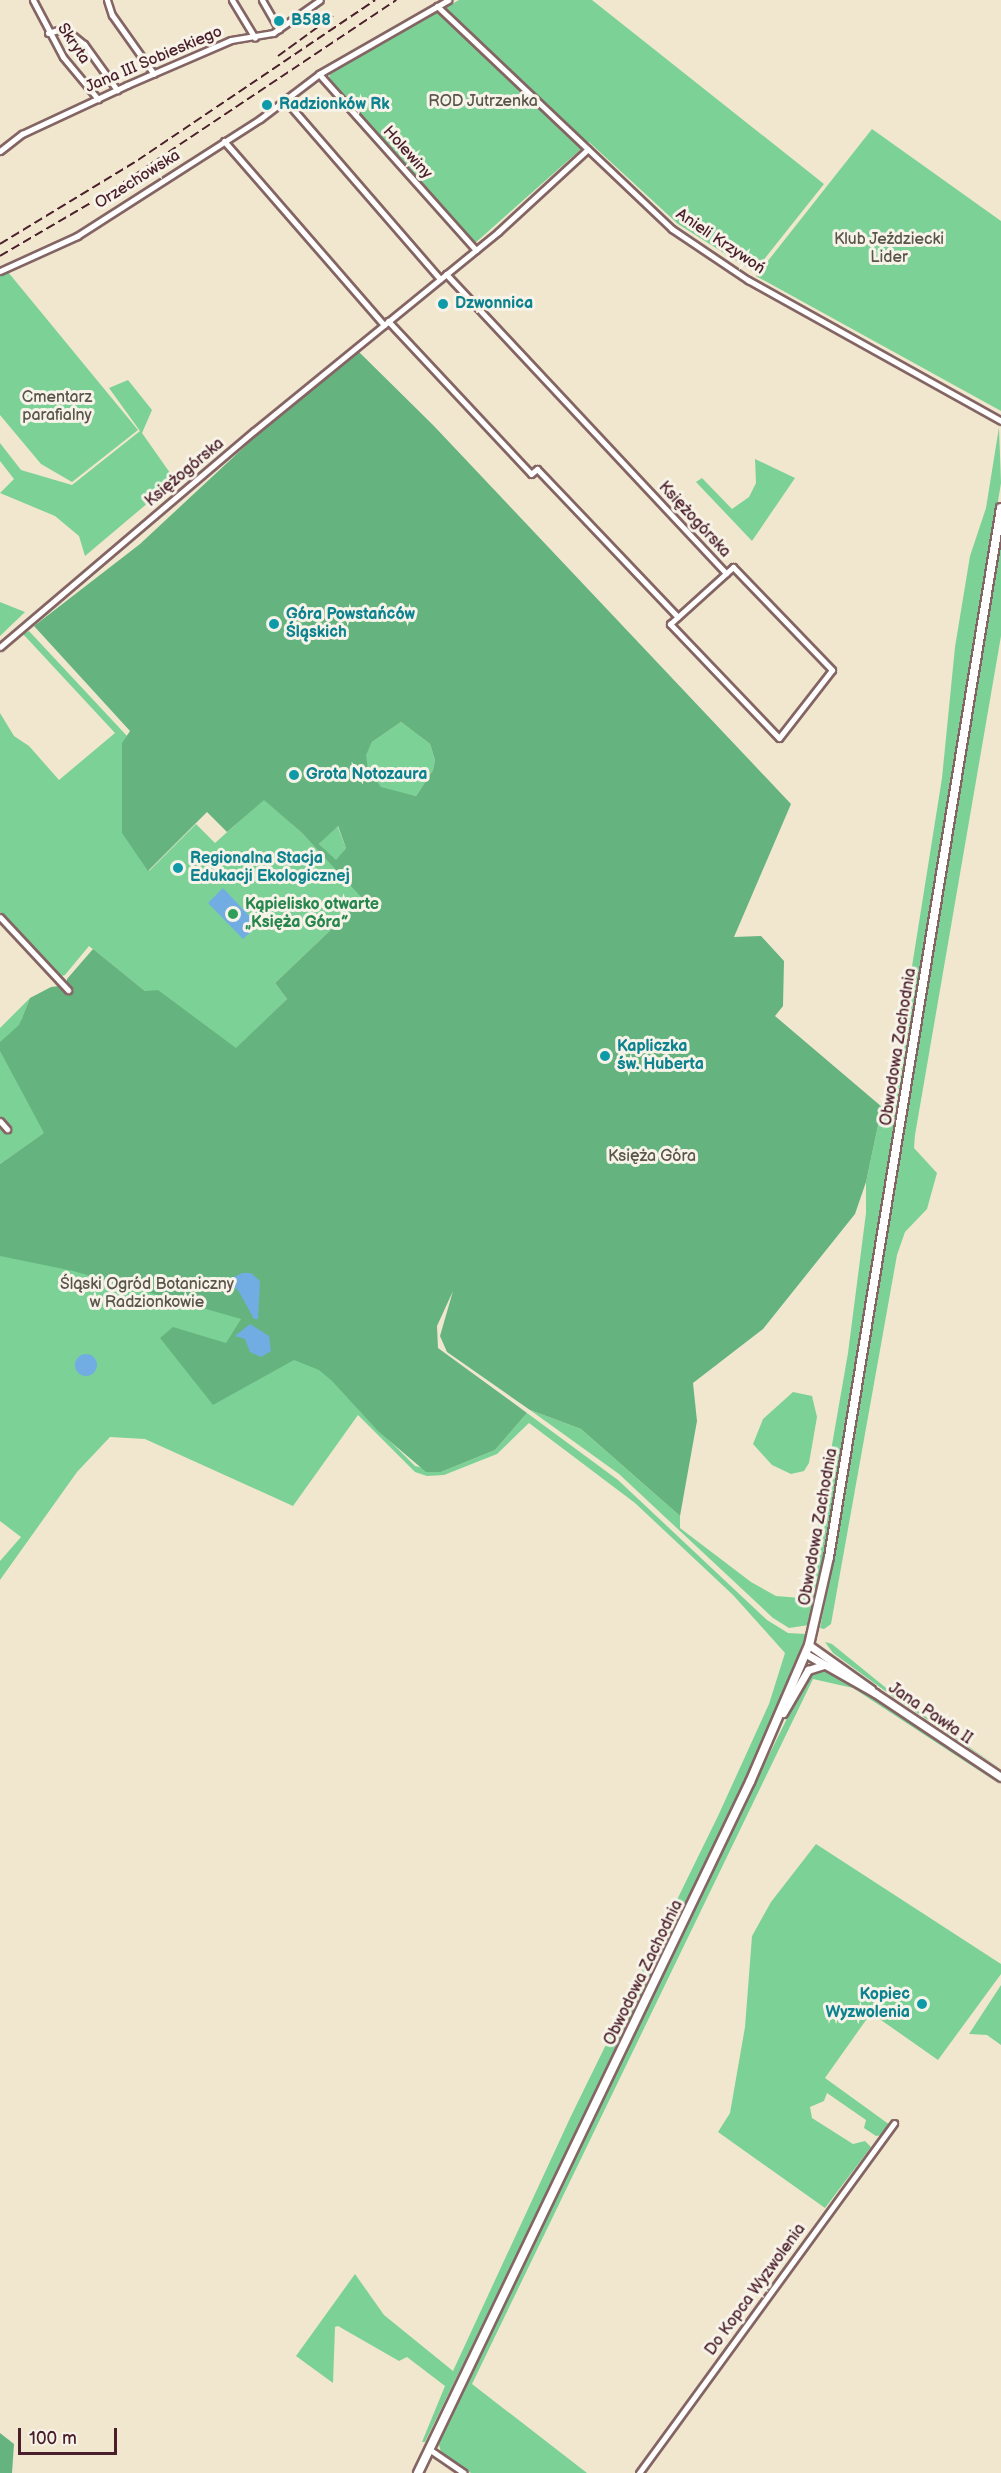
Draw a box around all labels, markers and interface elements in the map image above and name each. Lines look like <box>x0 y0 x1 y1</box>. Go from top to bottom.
place label: B588 <box>291 11 331 31</box>
marker: B588 <box>272 14 286 28</box>
street label: Skryta <box>53 20 93 68</box>
street label: Jana III Sobieskiego <box>83 22 225 98</box>
park label: ROD Jutrzenka <box>428 92 538 112</box>
place label: Radzionków Rk <box>279 95 390 115</box>
marker: Radzionków Rk <box>260 98 274 112</box>
street label: Holewiny <box>378 123 436 183</box>
street label: Orzechowska <box>92 146 184 214</box>
street label: Anieli Krzywoń <box>672 205 768 279</box>
park label: Klub Jeździecki Lider <box>834 230 944 268</box>
place label: Dzwonnica <box>455 294 533 314</box>
marker: Dzwonnica <box>436 297 450 311</box>
park label: Cmentarz parafialny <box>22 388 92 426</box>
street label: Księżogórska <box>142 435 228 511</box>
street label: Księżogórska <box>654 478 734 562</box>
place label: Góra Powstańców Śląskich <box>286 605 415 643</box>
marker: Góra Powstańców Śląskich <box>267 617 281 631</box>
place label: Grota Notozaura <box>306 765 427 785</box>
marker: Grota Notozaura <box>287 768 301 782</box>
place label: Regionalna Stacja Edukacji Ekologicznej <box>190 849 350 887</box>
marker: Regionalna Stacja Edukacji Ekologicznej <box>171 861 185 875</box>
place label: Kąpielisko otwarte „Księża Góra” <box>245 895 379 933</box>
marker: Kąpielisko otwarte „Księża Góra” <box>226 907 240 921</box>
street label: Obwodowa Zachodnia <box>877 967 921 1127</box>
place label: Kapliczka św. Huberta <box>617 1037 704 1075</box>
marker: Kapliczka św. Huberta <box>598 1049 612 1063</box>
park label: Księża Góra <box>608 1147 696 1167</box>
park label: Śląski Ogród Botaniczny w Radzionkowie <box>60 1275 234 1313</box>
street label: Obwodowa Zachodnia <box>796 1447 842 1607</box>
street label: Jana Pawła II <box>884 1679 976 1749</box>
street label: Obwodowa Zachodnia <box>600 1897 688 2049</box>
place label: Kopiec Wyzwolenia <box>825 1985 910 2023</box>
marker: Kopiec Wyzwolenia <box>915 1997 929 2011</box>
street label: Do Kopca Wyzwolenia <box>701 2220 811 2360</box>
scale bar <box>21 2416 120 2454</box>
text: 100 m <box>29 2428 77 2449</box>

